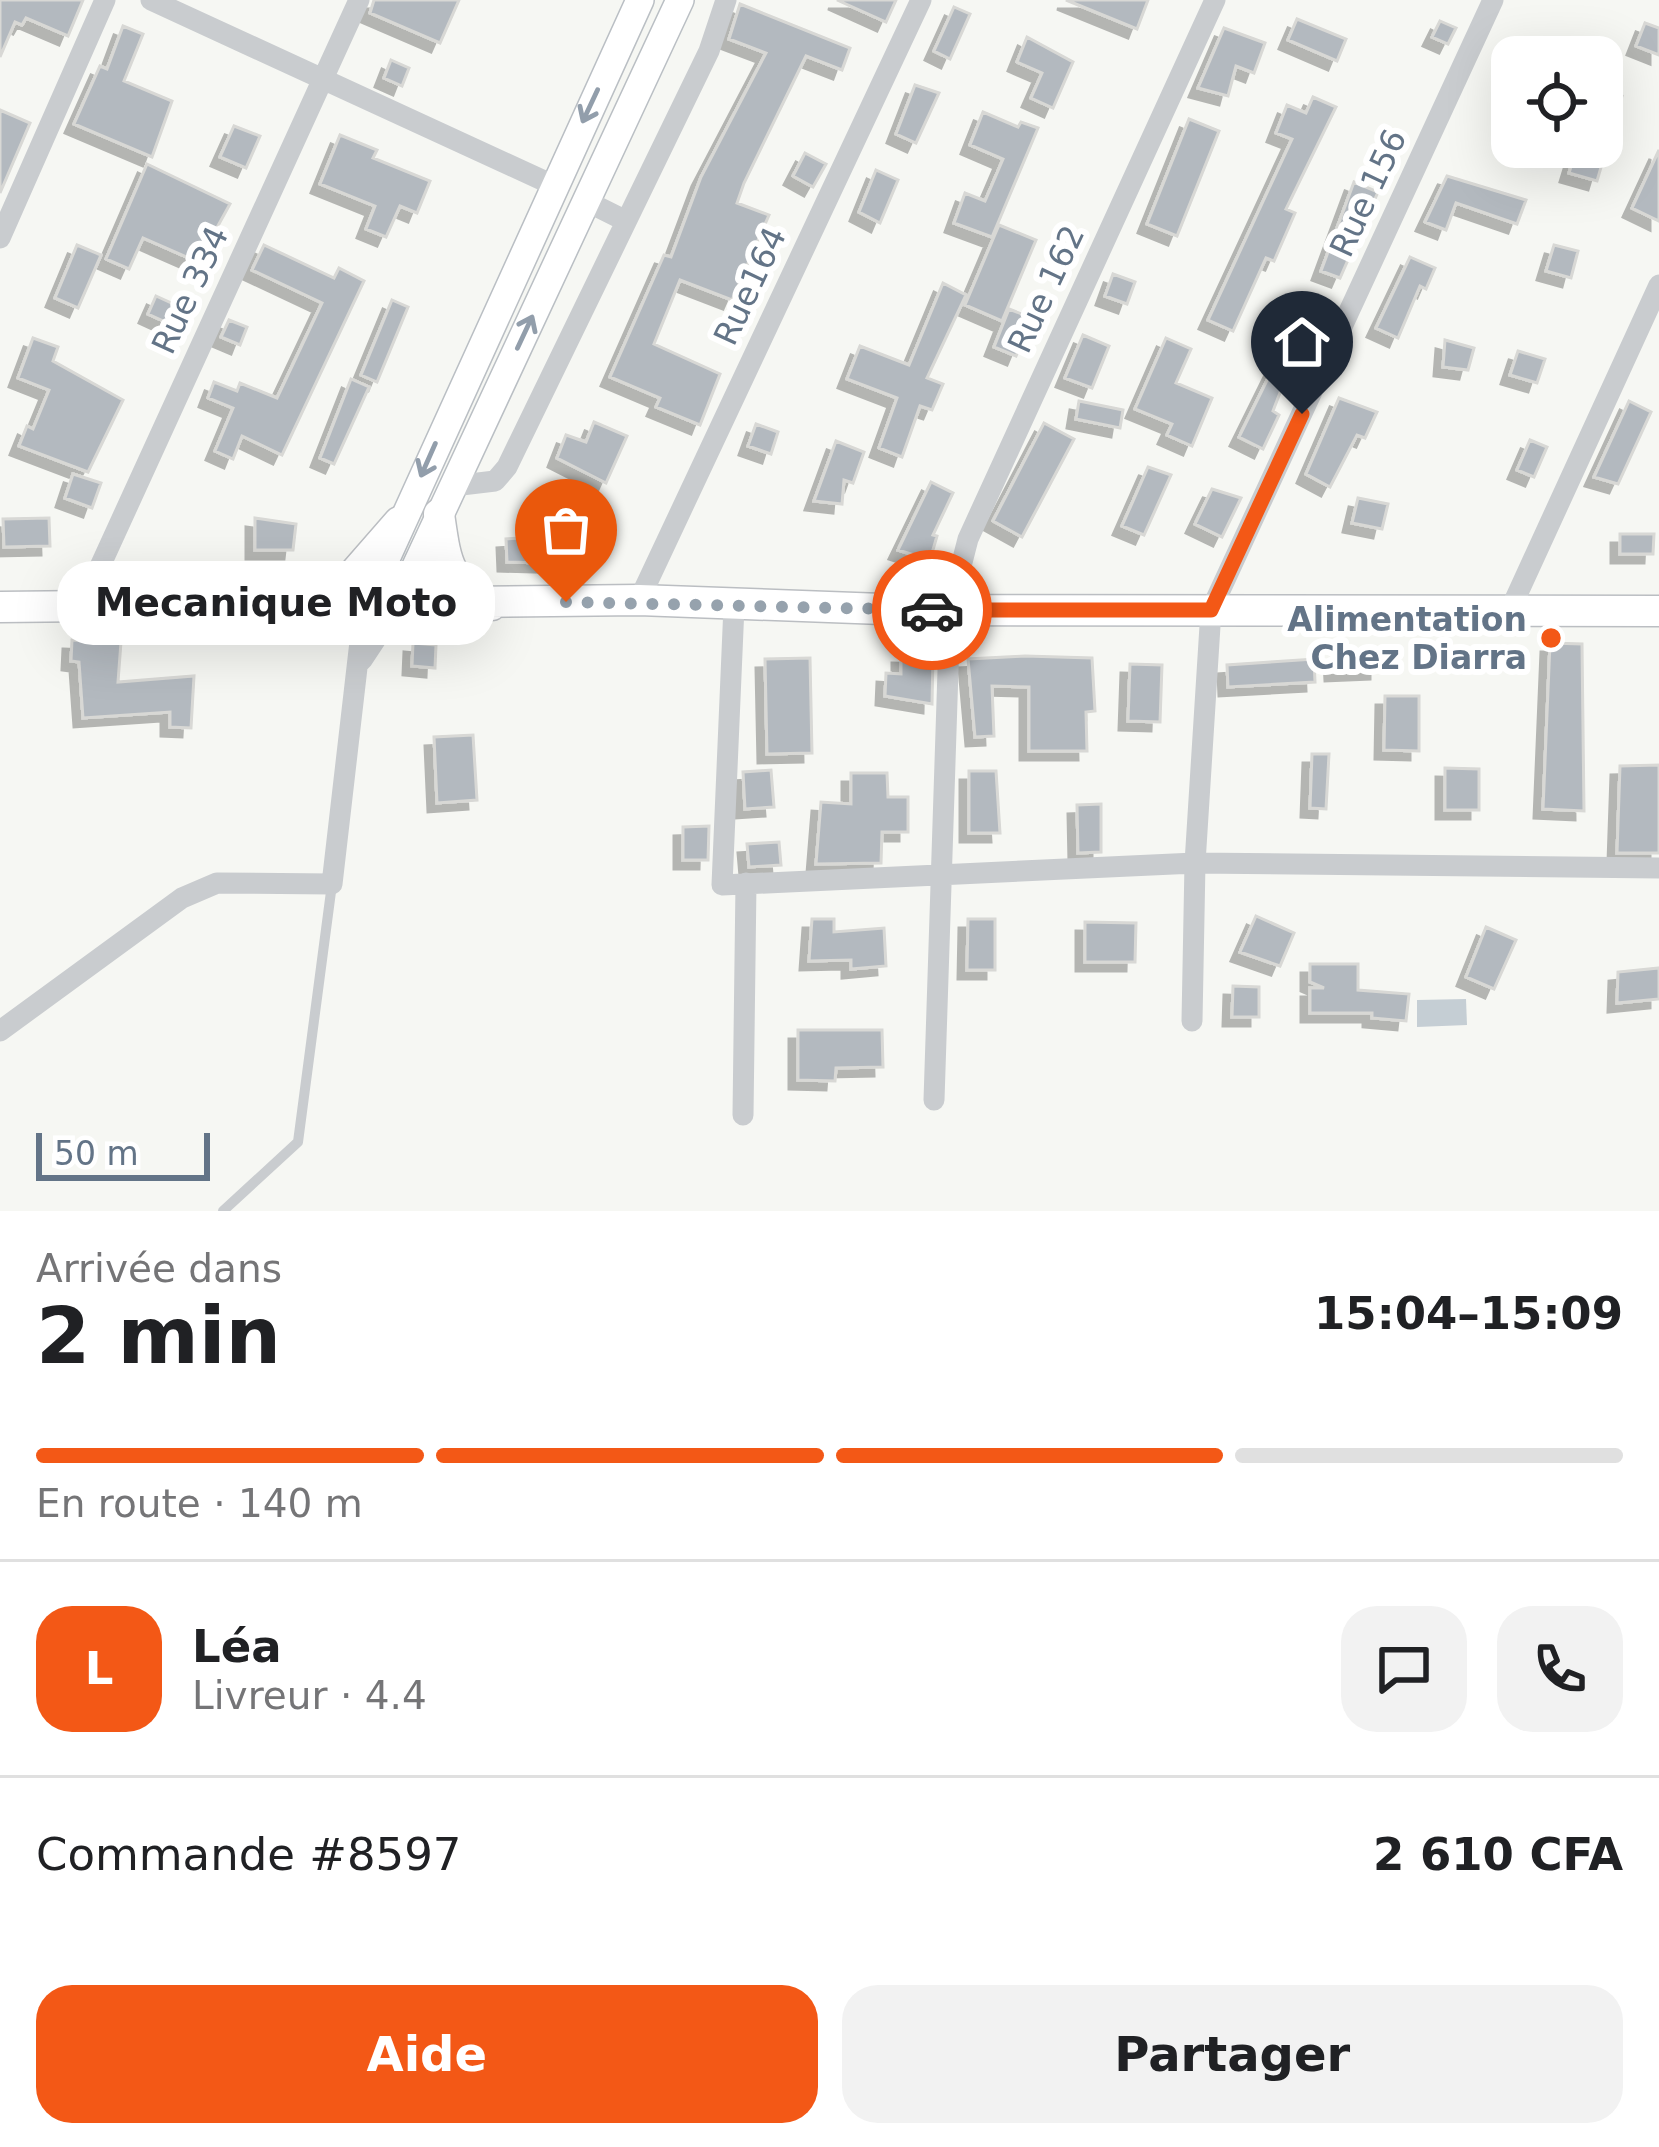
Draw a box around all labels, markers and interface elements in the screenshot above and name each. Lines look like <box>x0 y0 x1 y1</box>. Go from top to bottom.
map controls <box>1491 36 1623 168</box>
button: locate <box>1491 36 1623 168</box>
one-way arrow <box>578 87 600 123</box>
street label: Rue 156 <box>1322 123 1414 263</box>
street label: Rue 162 <box>1000 219 1092 359</box>
street label: Rue 334 <box>144 220 236 360</box>
street label: Rue164 <box>706 221 794 351</box>
pin <box>1251 291 1353 414</box>
icon: home <box>1269 309 1335 375</box>
one-way arrow <box>515 315 537 351</box>
one-way arrow <box>415 442 437 478</box>
pin <box>515 479 617 602</box>
icon: bag <box>533 497 599 563</box>
courier <box>872 550 992 670</box>
callout: Mecanique Moto <box>56 560 494 644</box>
icon: car <box>899 577 965 643</box>
text: Mecanique Moto <box>95 580 457 625</box>
place label: Alimentation Chez Diarra <box>1287 600 1527 677</box>
marker: Alimentation Chez Diarra <box>1538 625 1564 651</box>
scale bar <box>36 1127 210 1180</box>
text: 50 m <box>54 1134 139 1173</box>
text: Arrivée dans <box>36 1246 282 1291</box>
text: 15:04–15:09 <box>1314 1287 1623 1340</box>
text: 2 min <box>36 1291 281 1381</box>
text: En route · 140 m <box>36 1481 363 1526</box>
button: chat <box>1341 1606 1467 1732</box>
button: phone <box>1497 1606 1623 1732</box>
text: Léa <box>192 1620 282 1673</box>
text: L <box>85 1642 113 1695</box>
text: Livreur · 4.4 <box>192 1673 427 1718</box>
text: Commande #8597 <box>36 1828 462 1881</box>
text: 2 610 CFA <box>1373 1828 1623 1881</box>
button: Aide <box>36 1985 818 2123</box>
button: Partager <box>842 1985 1623 2123</box>

